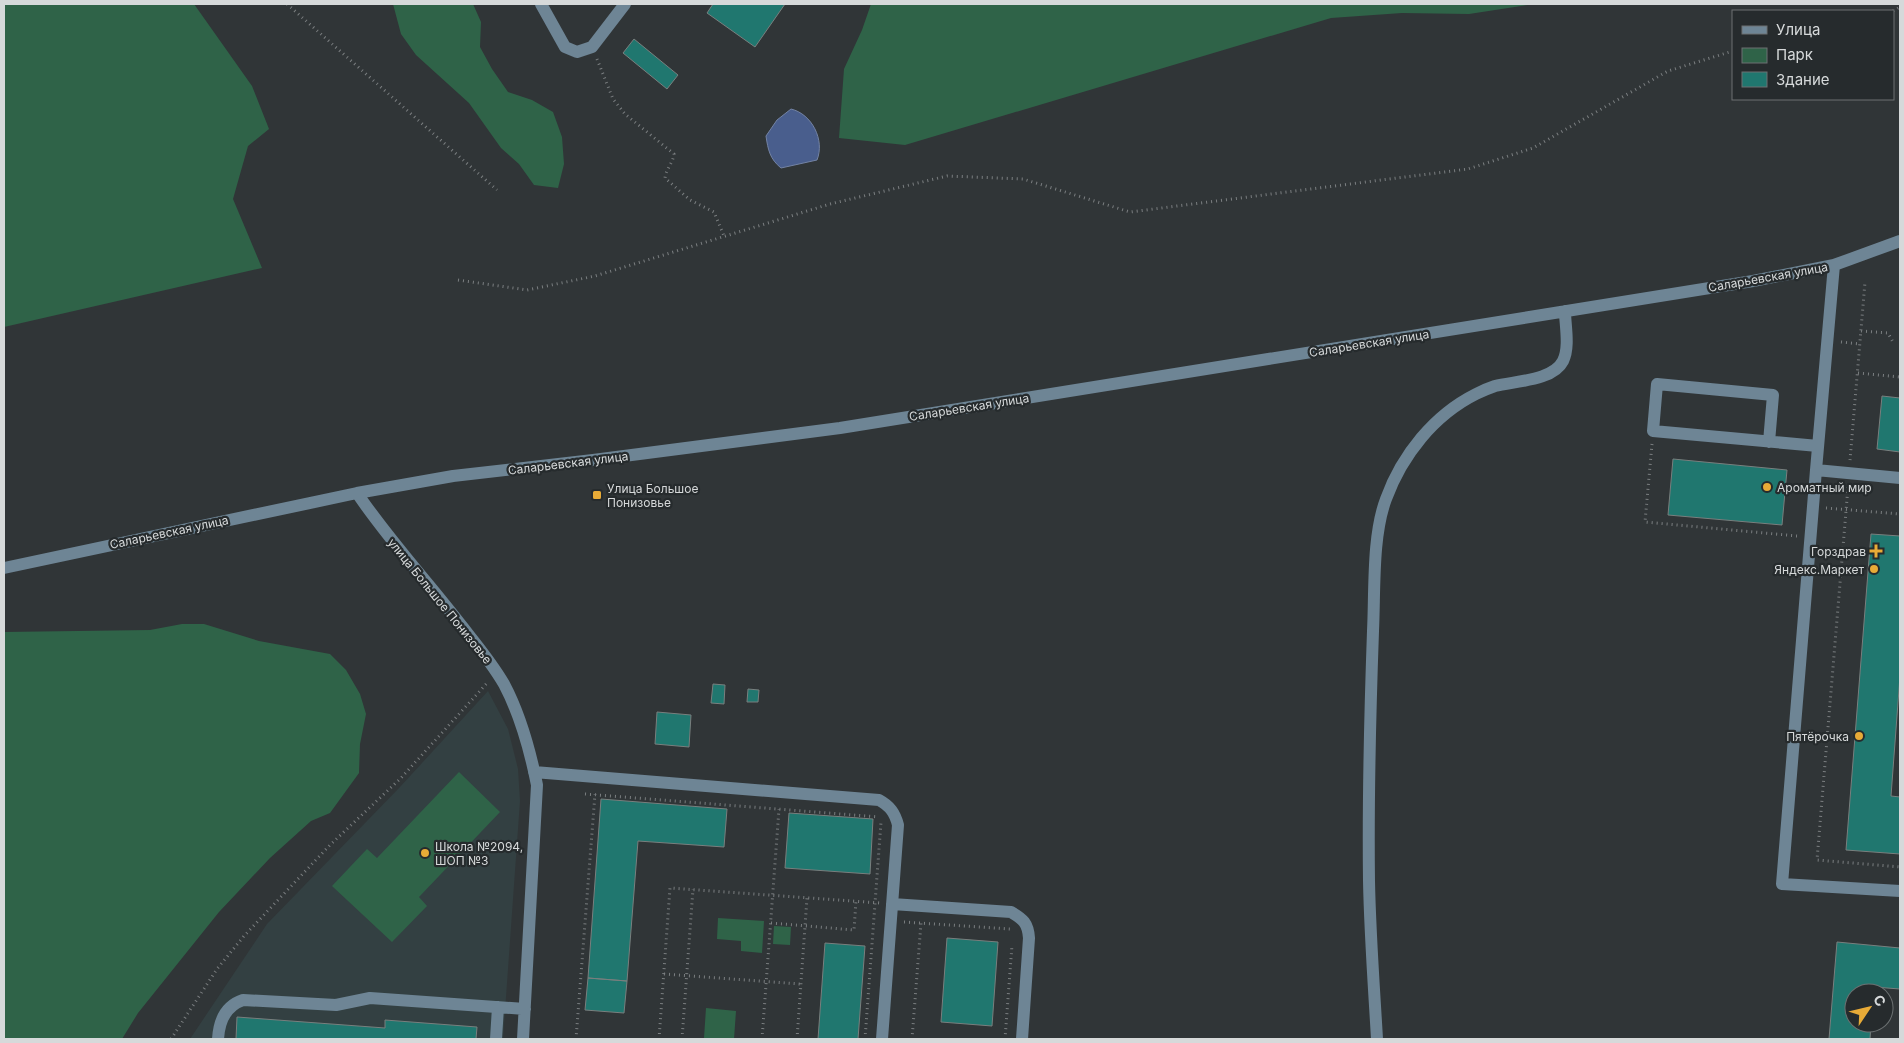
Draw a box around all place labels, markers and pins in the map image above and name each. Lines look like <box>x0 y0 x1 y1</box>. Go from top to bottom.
place label: Ароматный мир <box>1777 480 1872 495</box>
place label: Улица Большое Понизовье <box>607 481 698 510</box>
marker: Ароматный мир <box>1761 481 1773 493</box>
marker: Улица Большое Понизовье <box>591 489 603 501</box>
place label: Горздрав <box>1811 544 1866 559</box>
marker: Горздрав <box>1870 545 1882 557</box>
place label: Яндекс.Маркет <box>1774 562 1864 577</box>
marker: Яндекс.Маркет <box>1868 563 1880 575</box>
place label: Пятёрочка <box>1786 729 1849 744</box>
marker: Пятёрочка <box>1853 730 1865 742</box>
place label: Школа №2094, ШОП №3 <box>435 839 523 868</box>
marker: Школа №2094, ШОП №3 <box>419 847 431 859</box>

